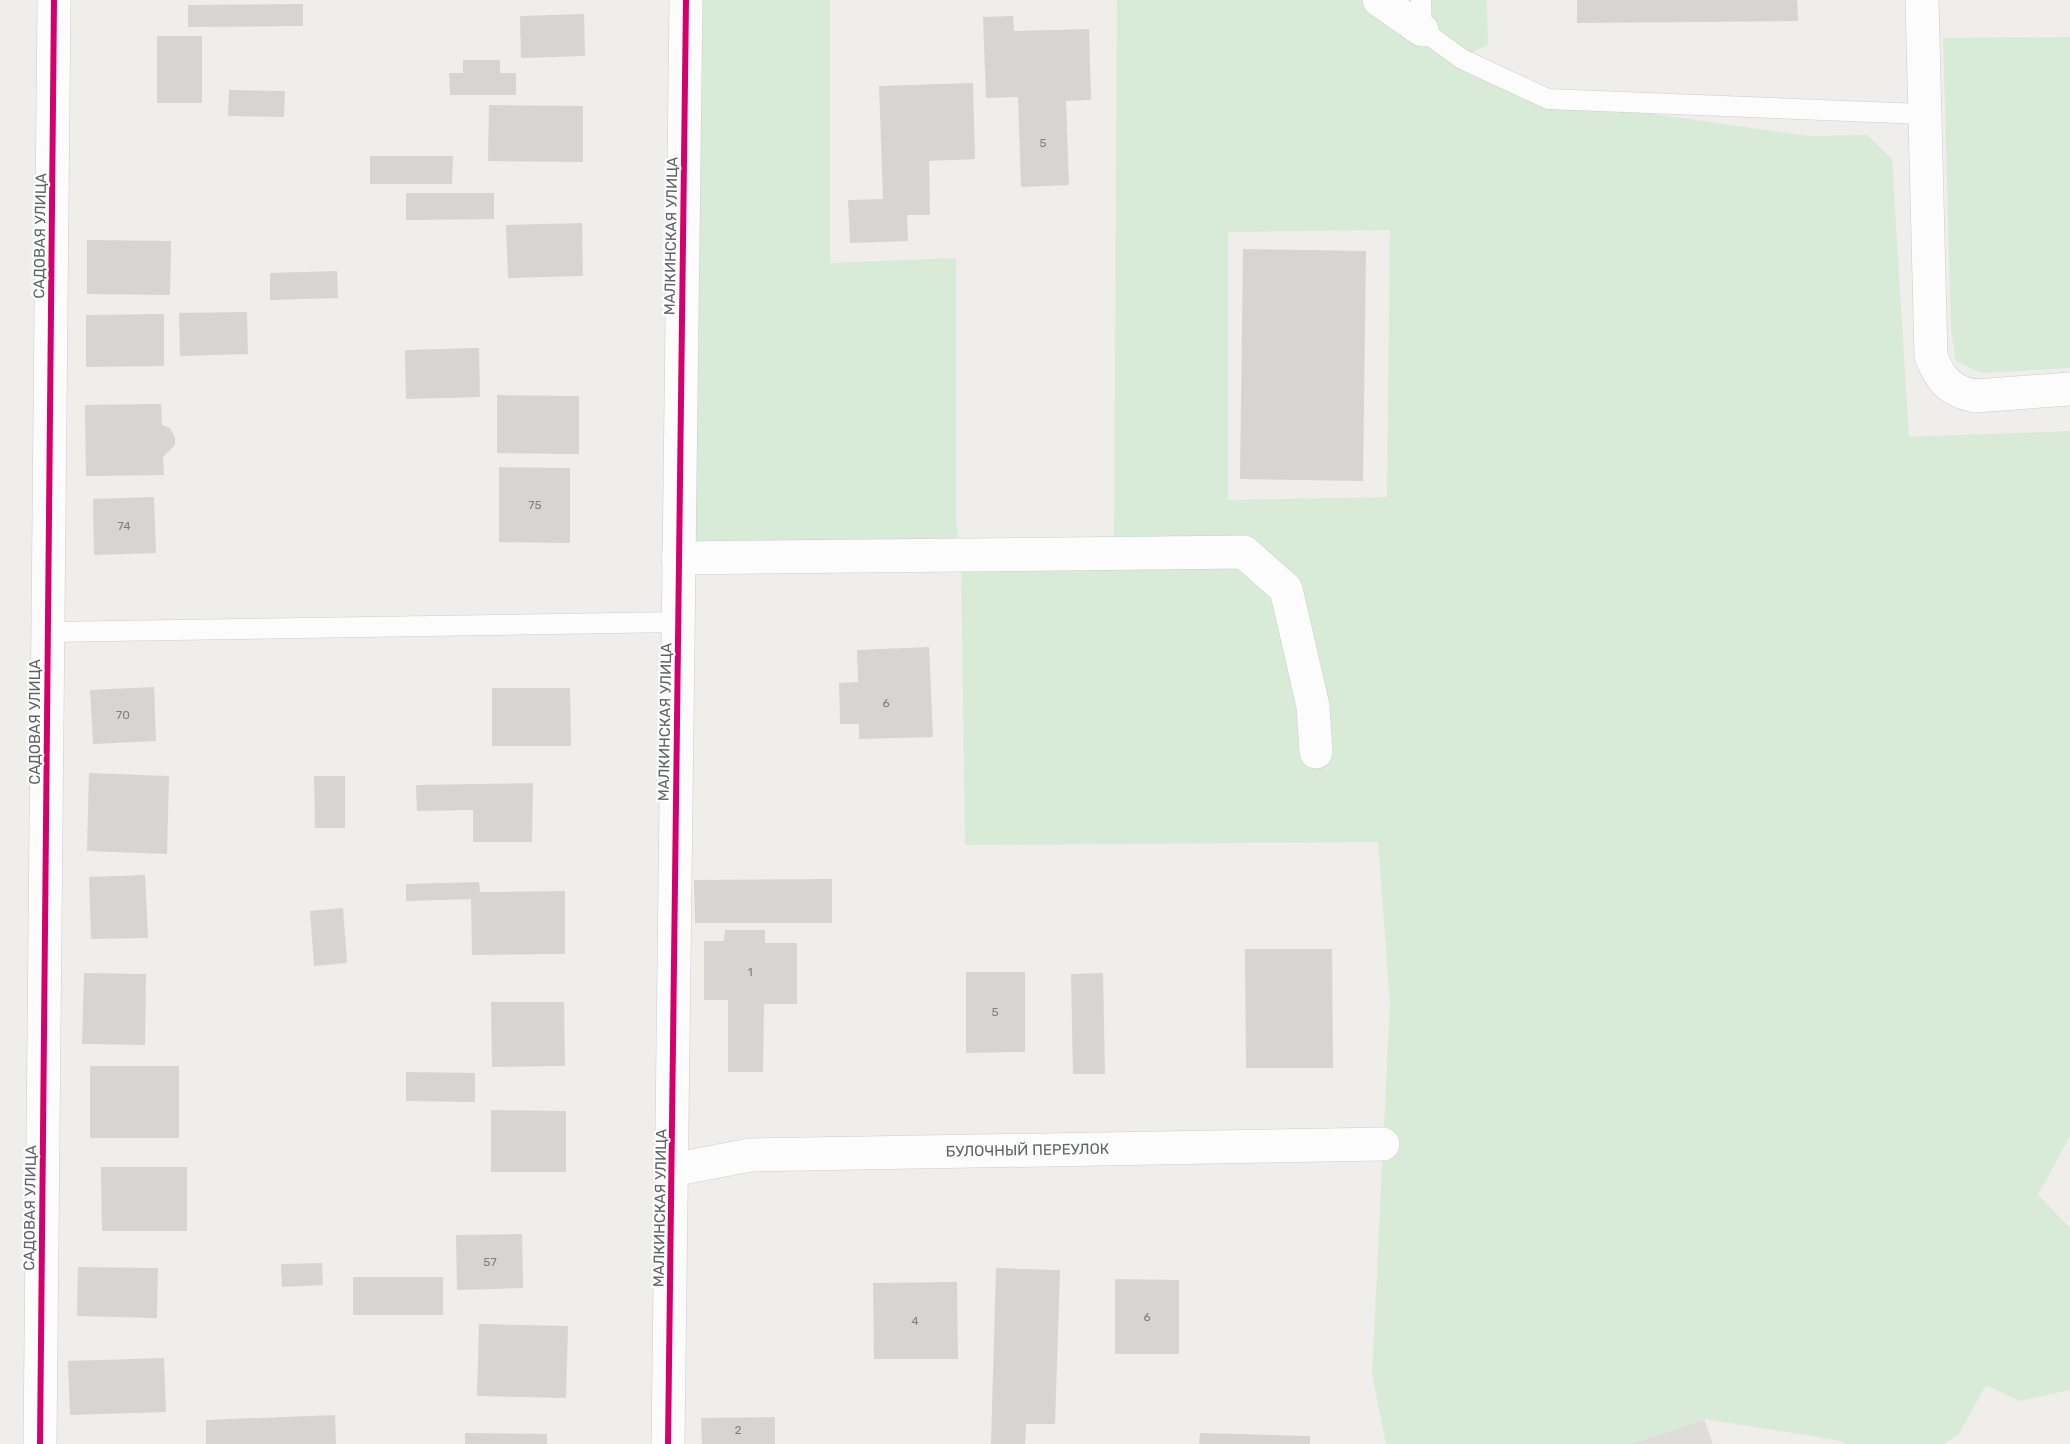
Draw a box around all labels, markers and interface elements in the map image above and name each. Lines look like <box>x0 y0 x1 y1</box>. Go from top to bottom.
house number: 5 <box>1039 136 1047 150</box>
street label: МАЛКИНСКАЯ УЛИЦА <box>661 157 681 315</box>
street label: САДОВАЯ УЛИЦА <box>30 173 50 299</box>
house number: 75 <box>528 498 542 512</box>
house number: 74 <box>117 519 131 533</box>
street label: МАЛКИНСКАЯ УЛИЦА <box>655 643 675 801</box>
street label: САДОВАЯ УЛИЦА <box>26 659 44 785</box>
house number: 6 <box>882 696 890 710</box>
house number: 70 <box>116 708 130 722</box>
house number: 1 <box>747 965 753 979</box>
house number: 5 <box>991 1005 999 1019</box>
street label: МАЛКИНСКАЯ УЛИЦА <box>650 1129 670 1287</box>
street label: БУЛОЧНЫЙ ПЕРЕУЛОК <box>946 1140 1110 1161</box>
street label: САДОВАЯ УЛИЦА <box>20 1145 40 1271</box>
house number: 57 <box>483 1255 497 1269</box>
house number: 6 <box>1143 1310 1151 1324</box>
house number: 4 <box>911 1314 919 1328</box>
house number: 2 <box>734 1423 742 1437</box>

